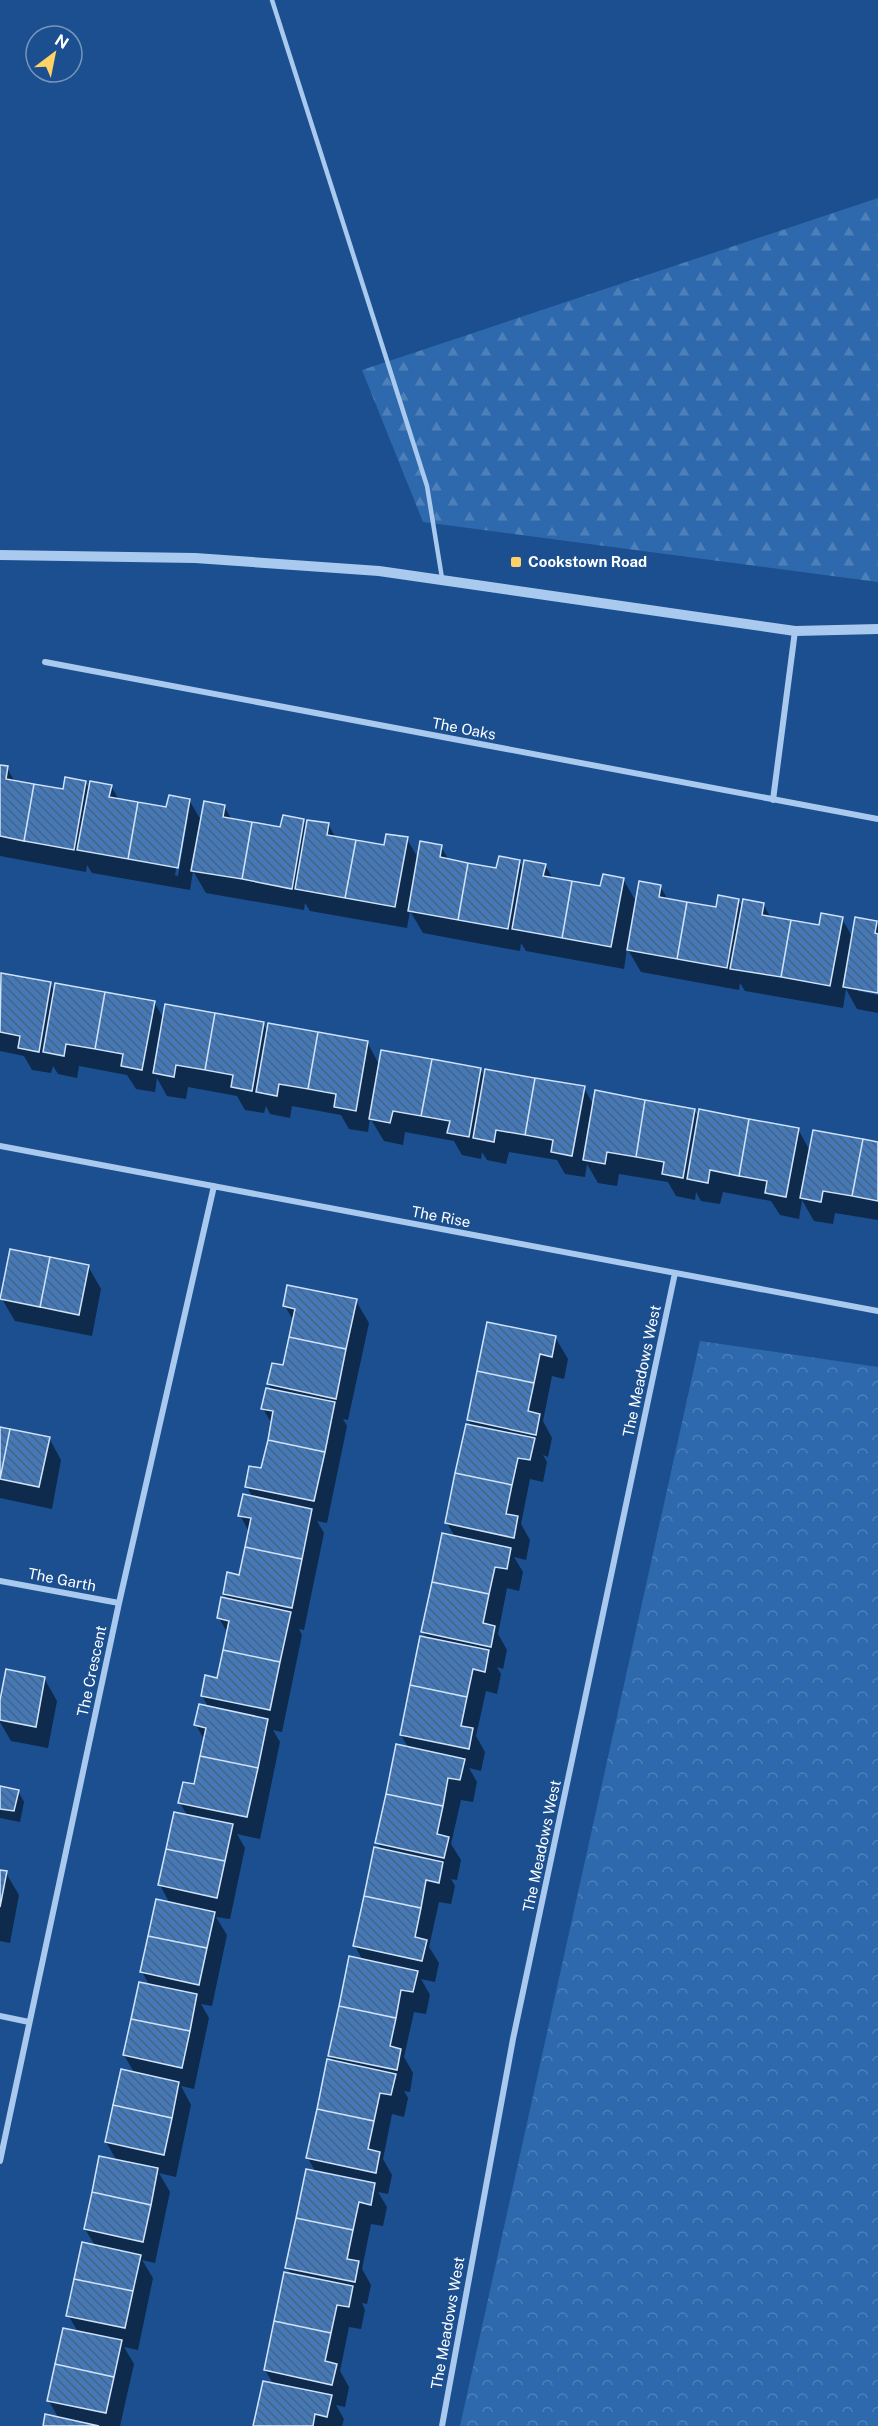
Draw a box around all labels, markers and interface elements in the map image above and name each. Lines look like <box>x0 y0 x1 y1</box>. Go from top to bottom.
north arrow <box>24 24 84 84</box>
text: N <box>51 30 72 53</box>
place label: Cookstown Road <box>528 553 647 570</box>
marker: Cookstown Road <box>509 555 523 569</box>
street label: The Oaks <box>431 714 497 743</box>
street label: The Rise <box>410 1202 472 1231</box>
street label: The Meadows West <box>619 1303 664 1438</box>
street label: The Garth <box>27 1565 98 1594</box>
street label: The Crescent <box>74 1624 109 1718</box>
street label: The Meadows West <box>519 1778 564 1913</box>
street label: The Meadows West <box>427 2255 468 2391</box>

